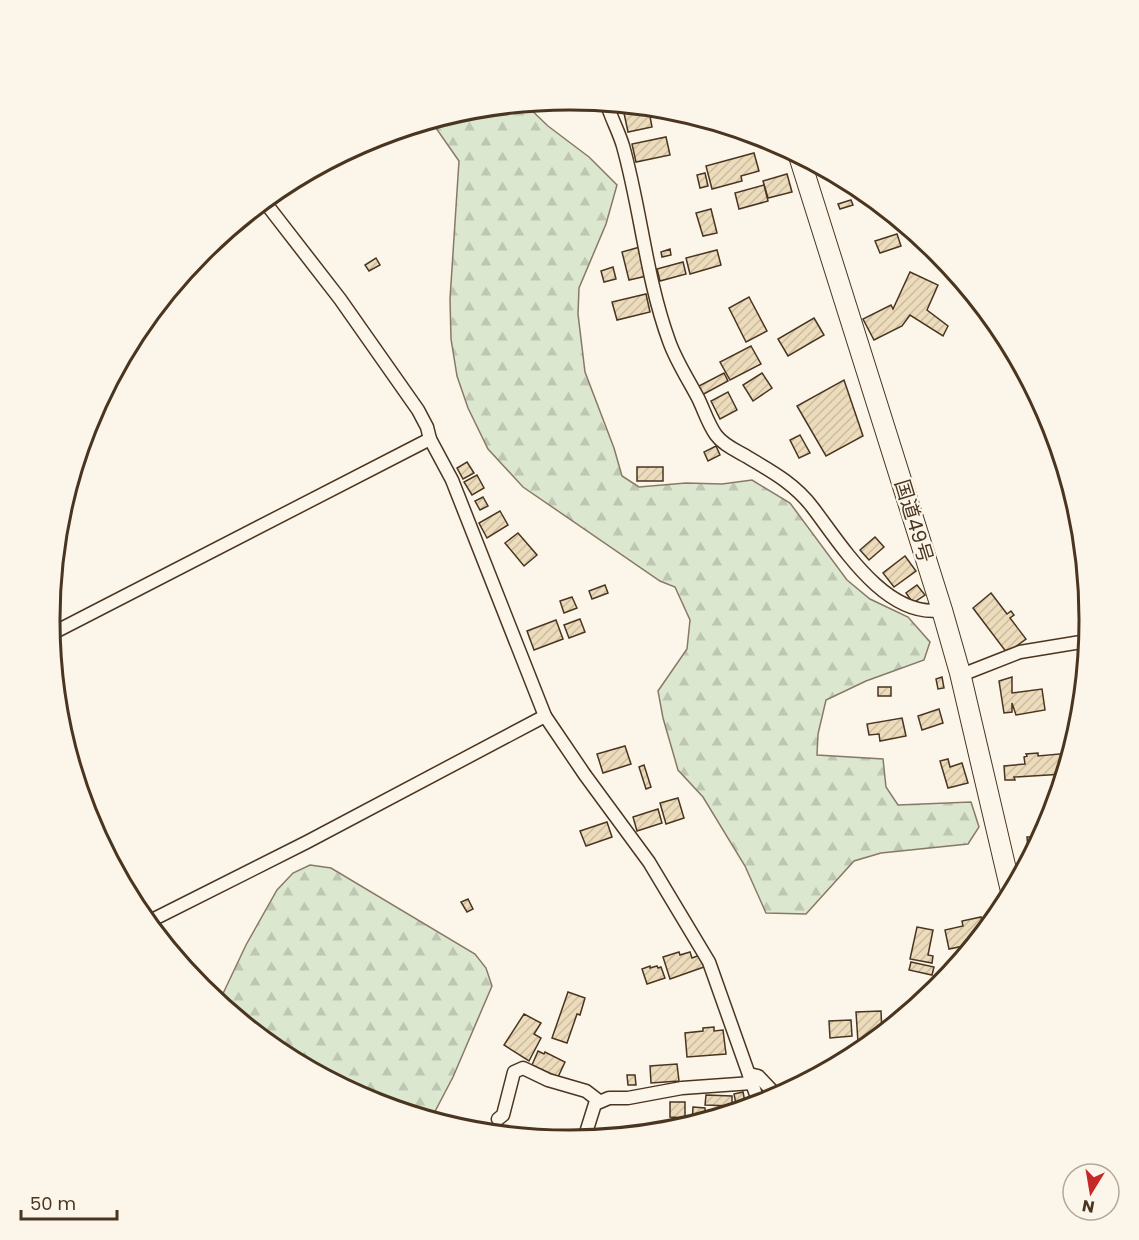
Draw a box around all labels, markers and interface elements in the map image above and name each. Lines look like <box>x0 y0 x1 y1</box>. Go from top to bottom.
street label: 国道49号 <box>888 476 940 566</box>
north arrow <box>1061 1162 1121 1222</box>
scale bar <box>21 1183 117 1221</box>
text: 50 m <box>30 1191 76 1216</box>
text: N <box>1080 1194 1096 1219</box>

